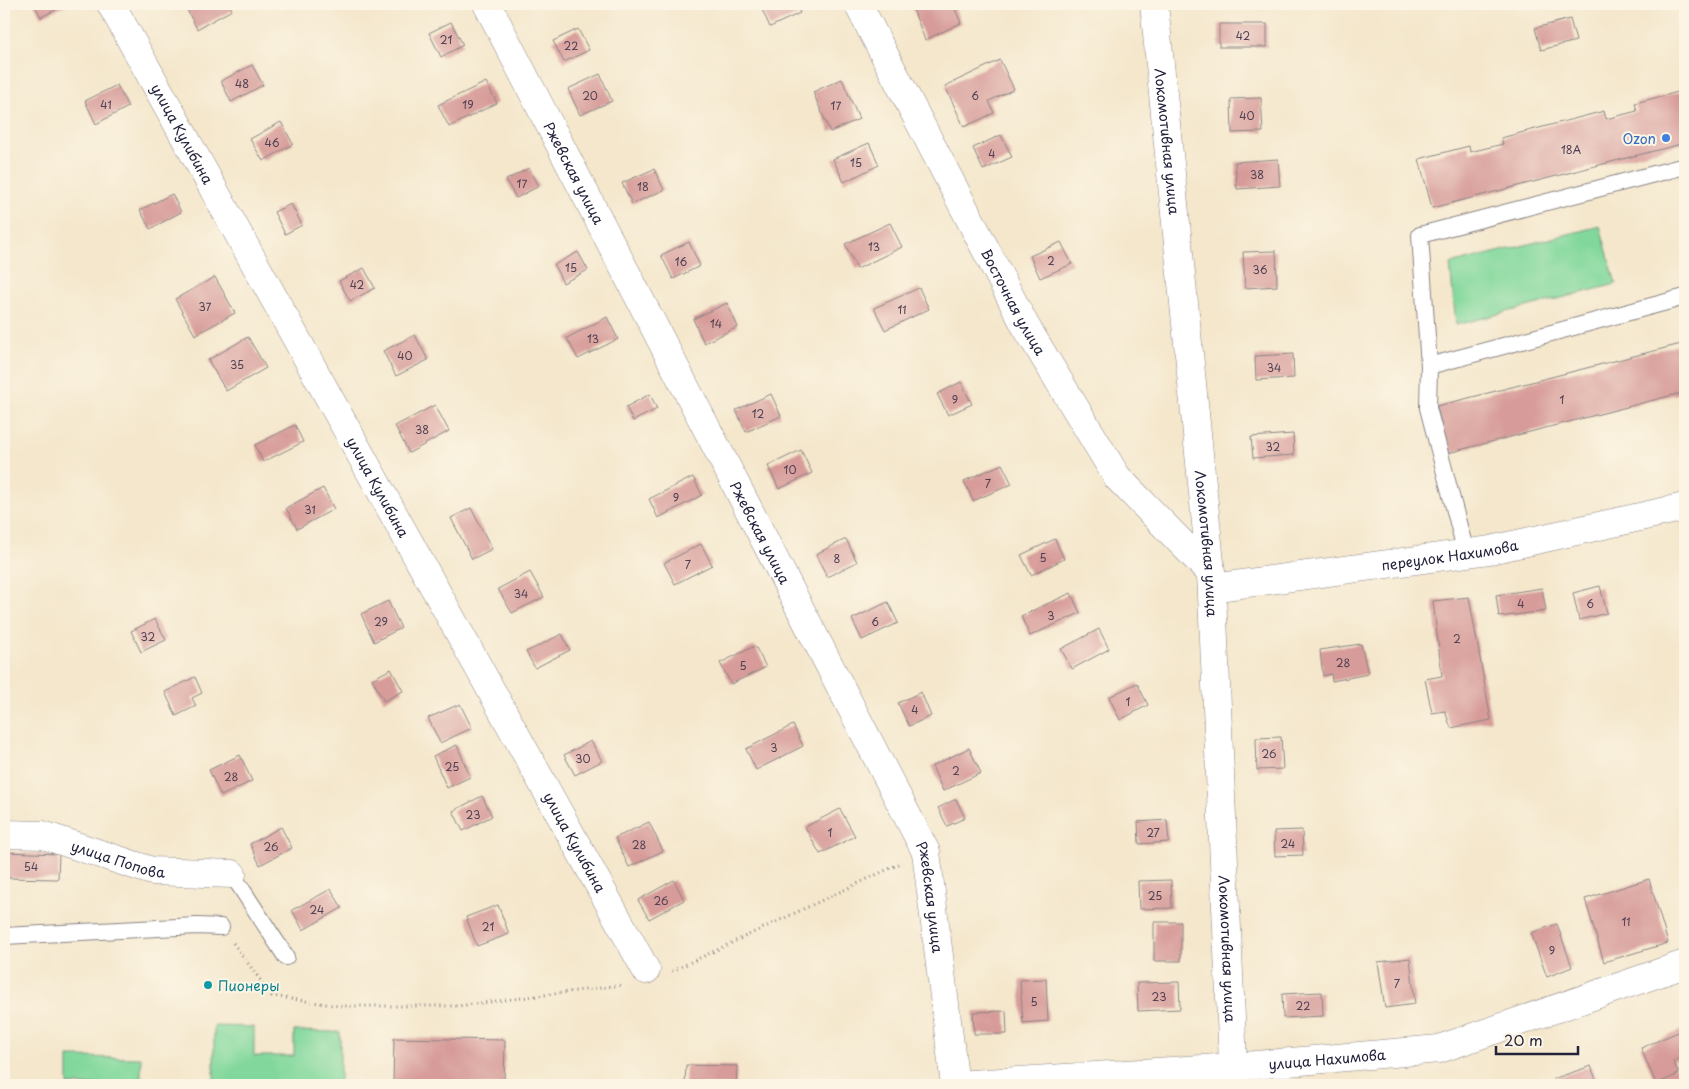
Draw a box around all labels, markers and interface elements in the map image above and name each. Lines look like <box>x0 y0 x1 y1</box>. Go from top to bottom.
house number: 42 <box>1236 27 1251 44</box>
house number: 21 <box>440 31 452 48</box>
house number: 22 <box>564 37 578 54</box>
street label: Локомотивная улица <box>1150 67 1186 216</box>
house number: 48 <box>235 75 249 92</box>
street label: улица Кулибина <box>146 79 219 188</box>
house number: 20 <box>582 87 598 104</box>
house number: 6 <box>971 87 979 104</box>
house number: 41 <box>100 96 112 113</box>
house number: 19 <box>462 96 474 113</box>
house number: 17 <box>831 97 842 114</box>
house number: 40 <box>1239 107 1255 124</box>
street label: Ржевская улица <box>539 118 610 228</box>
place label: Ozon <box>1623 128 1656 149</box>
marker: Ozon <box>1660 132 1672 144</box>
house number: 46 <box>265 134 280 151</box>
house number: 18А <box>1561 141 1582 158</box>
house number: 4 <box>988 145 996 162</box>
house number: 15 <box>850 154 862 171</box>
house number: 38 <box>1250 166 1264 183</box>
house number: 17 <box>517 175 528 192</box>
house number: 18 <box>637 178 649 195</box>
house number: 13 <box>868 238 880 255</box>
street label: Восточная улица <box>976 245 1051 359</box>
house number: 2 <box>1047 252 1055 269</box>
house number: 16 <box>675 253 688 270</box>
house number: 15 <box>565 259 577 276</box>
house number: 36 <box>1253 261 1268 278</box>
house number: 42 <box>350 276 365 293</box>
house number: 37 <box>199 298 212 315</box>
house number: 11 <box>897 301 907 318</box>
house number: 14 <box>710 315 722 332</box>
house number: 13 <box>587 330 599 347</box>
house number: 40 <box>397 347 413 364</box>
house number: 35 <box>230 356 244 373</box>
house number: 34 <box>1267 359 1281 376</box>
house number: 9 <box>952 391 958 408</box>
house number: 1 <box>1560 391 1565 408</box>
house number: 12 <box>752 405 765 422</box>
house number: 38 <box>415 421 429 438</box>
street label: улица Кулибина <box>342 433 415 541</box>
house number: 32 <box>1266 438 1281 455</box>
house number: 10 <box>784 461 796 478</box>
street label: Локомотивная улица <box>1190 469 1223 617</box>
house number: 7 <box>985 475 991 492</box>
street label: Ржевская улица <box>725 477 796 587</box>
house number: 9 <box>673 489 679 506</box>
house number: 31 <box>304 501 316 518</box>
street label: переулок Нахимова <box>1380 534 1520 575</box>
house number: 5 <box>1039 549 1047 566</box>
house number: 8 <box>834 550 841 567</box>
house number: 7 <box>685 556 691 573</box>
house number: 34 <box>514 585 528 602</box>
house number: 4 <box>1517 595 1525 612</box>
house number: 6 <box>1586 595 1594 612</box>
house number: 3 <box>1047 607 1055 624</box>
house number: 29 <box>374 613 388 630</box>
house number: 6 <box>871 613 879 630</box>
house number: 32 <box>141 628 156 645</box>
house number: 2 <box>1453 630 1461 647</box>
house number: 28 <box>1336 654 1350 671</box>
house number: 5 <box>739 657 747 674</box>
house number: 1 <box>1126 693 1131 710</box>
house number: 4 <box>911 701 919 718</box>
house number: 3 <box>770 739 778 756</box>
house number: 26 <box>1261 745 1277 762</box>
house number: 30 <box>575 750 591 767</box>
house number: 25 <box>445 758 459 775</box>
house number: 2 <box>952 762 960 779</box>
house number: 28 <box>224 768 238 785</box>
street label: улица Кулибина <box>539 788 612 896</box>
house number: 23 <box>466 806 480 823</box>
house number: 1 <box>828 824 833 841</box>
house number: 27 <box>1146 824 1160 841</box>
street label: улица Попова <box>69 835 166 882</box>
house number: 24 <box>1281 835 1295 852</box>
house number: 28 <box>632 836 646 853</box>
street label: Ржевская улица <box>911 837 949 954</box>
house number: 26 <box>263 838 279 855</box>
house number: 54 <box>24 858 38 875</box>
street label: Локомотивная улица <box>1214 875 1242 1023</box>
house number: 25 <box>1148 887 1162 904</box>
house number: 26 <box>653 892 669 909</box>
house number: 24 <box>310 901 324 918</box>
house number: 11 <box>1621 913 1631 930</box>
house number: 21 <box>482 918 494 935</box>
house number: 9 <box>1549 942 1555 959</box>
place label: Пионеры <box>218 975 280 996</box>
house number: 7 <box>1394 975 1400 992</box>
marker: Пионеры <box>202 979 214 991</box>
house number: 23 <box>1152 988 1166 1005</box>
house number: 5 <box>1030 993 1038 1010</box>
house number: 22 <box>1296 997 1310 1014</box>
scale bar <box>1496 1024 1579 1056</box>
text: 20 m <box>1504 1028 1543 1051</box>
street label: улица Нахимова <box>1268 1043 1387 1074</box>

